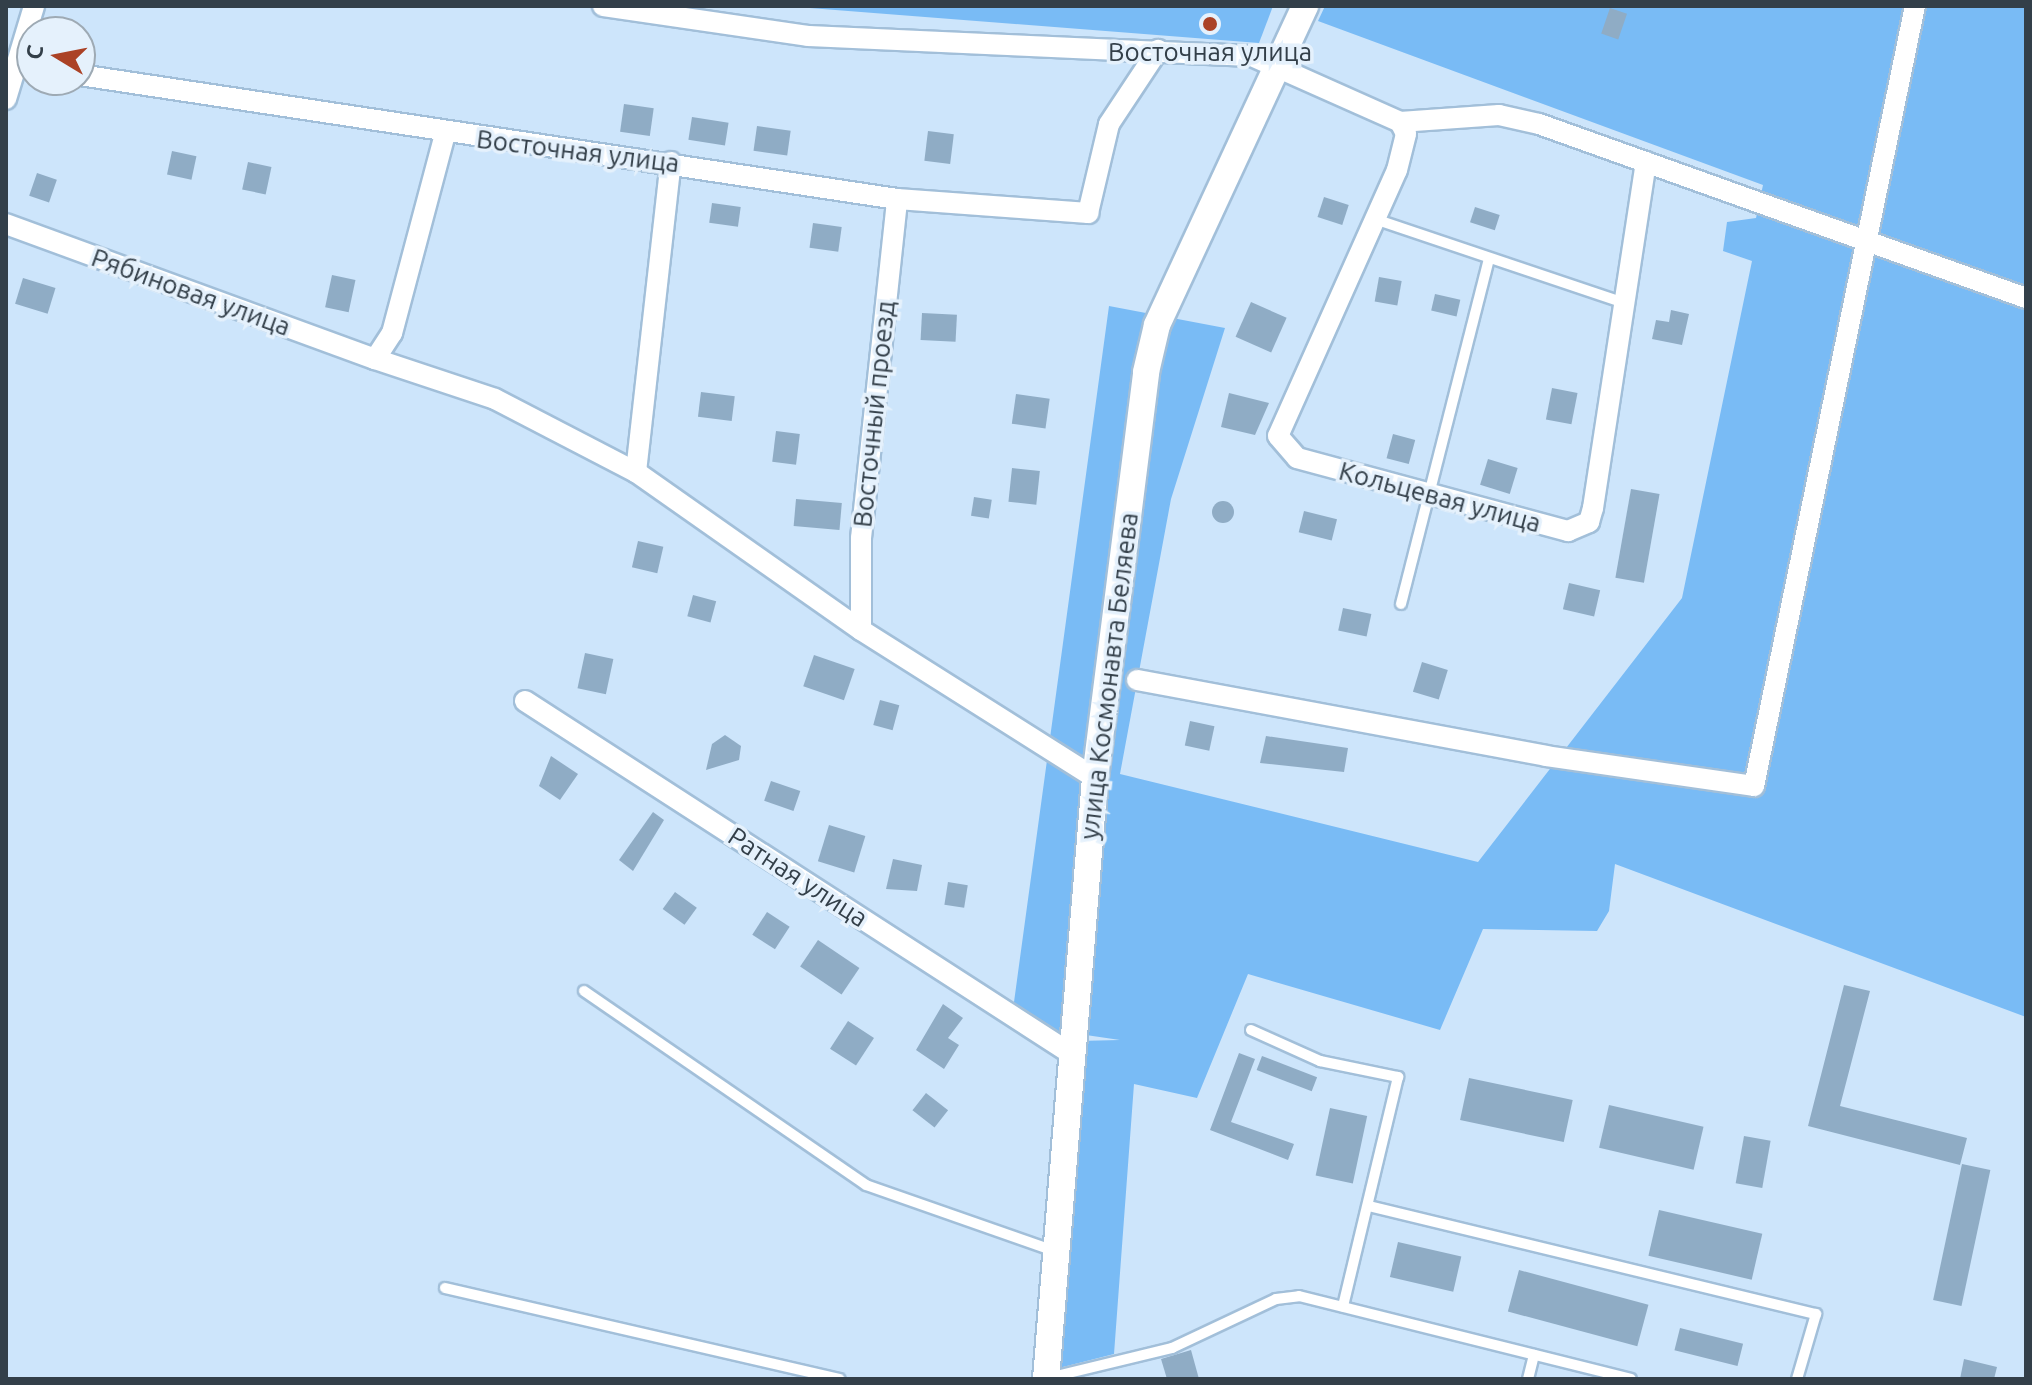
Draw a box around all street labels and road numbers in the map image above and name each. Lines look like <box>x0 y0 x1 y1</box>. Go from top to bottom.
street label: Восточная улица <box>475 123 681 179</box>
street label: Рябиновая улица <box>87 242 295 342</box>
street label: Восточный проезд <box>847 299 901 529</box>
street label: Кольцевая улица <box>1336 455 1544 539</box>
street label: улица Космонавта Беляева <box>1073 511 1145 841</box>
street label: Ратная улица <box>722 820 874 934</box>

